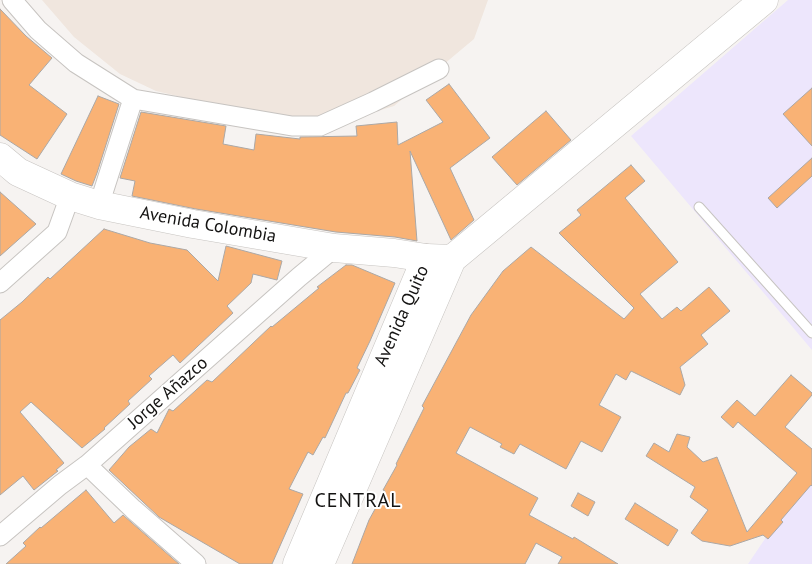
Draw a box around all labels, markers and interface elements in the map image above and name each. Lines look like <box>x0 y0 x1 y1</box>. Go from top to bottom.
street label: Avenida Colombia <box>138 202 278 248</box>
street label: Avenida Quito <box>370 262 434 370</box>
street label: Jorge Añazco <box>124 352 212 434</box>
district label: CENTRAL <box>314 489 402 513</box>

